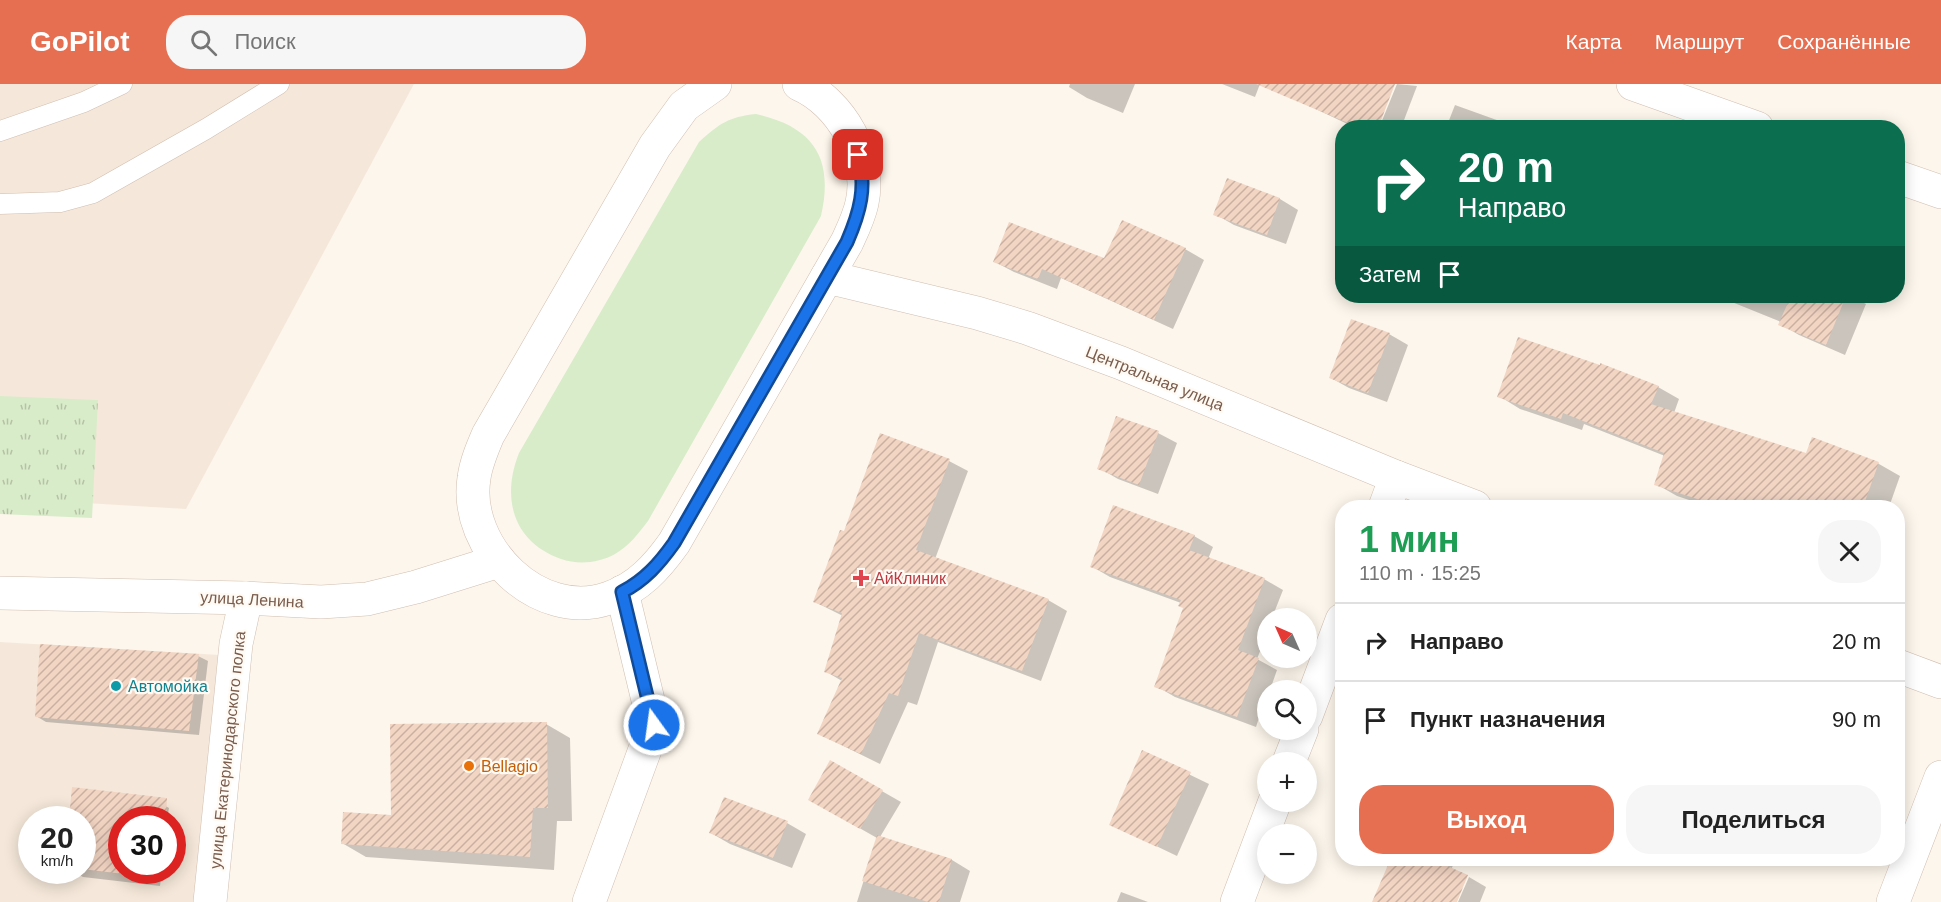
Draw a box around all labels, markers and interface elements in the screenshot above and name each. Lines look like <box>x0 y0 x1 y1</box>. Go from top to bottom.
search box <box>166 15 586 69</box>
text: GoPilot <box>30 26 130 57</box>
icon: search <box>187 26 220 59</box>
text: Поиск <box>235 29 296 54</box>
text: Карта <box>1566 30 1622 53</box>
text: Маршрут <box>1655 30 1744 53</box>
text: Сохранённые <box>1777 30 1911 53</box>
pin <box>832 129 883 180</box>
icon: arrive <box>841 138 874 171</box>
icon: right <box>1359 144 1437 222</box>
text: 20 m <box>1458 144 1554 191</box>
text: Направо <box>1458 193 1566 223</box>
icon: arrive <box>1433 258 1466 291</box>
text: Затем <box>1359 262 1421 287</box>
street label: Центральная улица <box>1083 343 1226 414</box>
text: 1 мин <box>1359 519 1460 560</box>
button: close <box>1818 520 1881 583</box>
text: 110 m · 15:25 <box>1359 562 1481 584</box>
marker: АйКлиник <box>852 569 870 587</box>
place label: АйКлиник <box>874 570 947 587</box>
street label: улица Ленина <box>200 588 304 611</box>
north arrow <box>1257 608 1317 668</box>
map controls <box>1257 608 1317 884</box>
icon: right <box>1359 626 1392 659</box>
text: Направо <box>1410 629 1504 654</box>
text: 20 m <box>1832 629 1881 654</box>
street label: улица Екатеринодарского полка <box>207 630 248 870</box>
place label: Автомойка <box>128 678 208 695</box>
marker: Автомойка <box>109 679 123 693</box>
button: search <box>1257 680 1317 740</box>
position arrow <box>622 693 686 757</box>
icon: arrive <box>1359 704 1392 737</box>
text: Пункт назначения <box>1410 707 1606 732</box>
text: 90 m <box>1832 707 1881 732</box>
button: + <box>1257 752 1317 812</box>
place label: Bellagio <box>481 758 538 775</box>
marker: Bellagio <box>462 759 476 773</box>
button: Выход <box>1359 785 1614 854</box>
button: Поделиться <box>1626 785 1881 854</box>
speed limit sign: 30 <box>108 806 186 884</box>
text: 20 <box>40 821 74 854</box>
button: − <box>1257 824 1317 884</box>
text: km/h <box>41 852 73 869</box>

